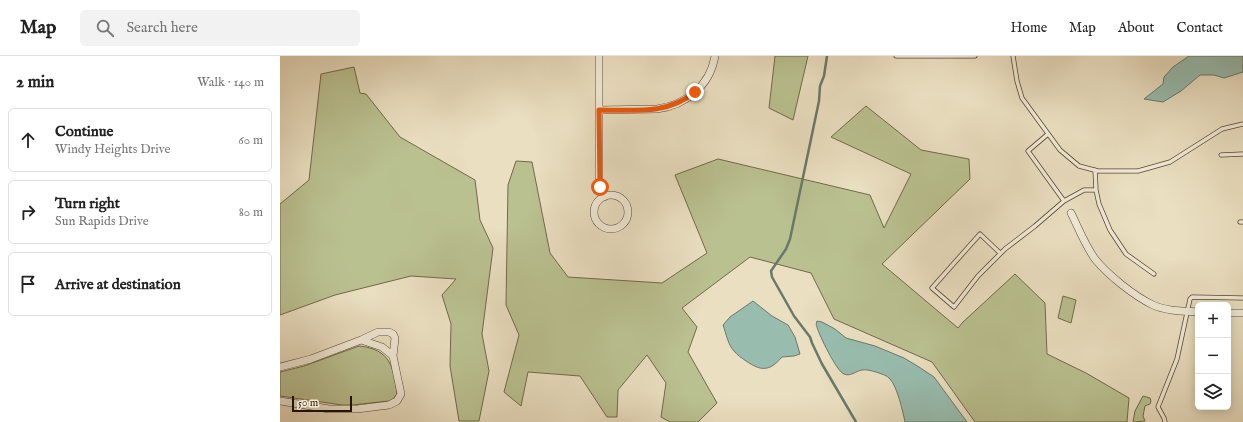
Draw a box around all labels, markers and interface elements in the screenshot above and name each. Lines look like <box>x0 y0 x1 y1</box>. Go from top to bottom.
search box <box>80 10 360 46</box>
text: Map <box>20 16 56 40</box>
icon: search <box>94 17 116 39</box>
text: Search here <box>126 18 198 37</box>
text: Home <box>1011 19 1047 37</box>
text: Map <box>1069 19 1096 37</box>
text: About <box>1118 19 1154 37</box>
text: Contact <box>1176 19 1223 37</box>
text: 2 min <box>16 72 54 93</box>
text: Walk · 140 m <box>197 74 264 91</box>
route end <box>686 83 704 101</box>
text: Continue <box>55 122 113 141</box>
icon: ahead <box>17 129 39 151</box>
text: 60 m <box>238 132 263 149</box>
text: Windy Heights Drive <box>55 141 170 158</box>
route start <box>591 178 609 196</box>
text: Turn right <box>55 194 120 213</box>
icon: right <box>17 201 39 223</box>
text: 80 m <box>239 204 263 221</box>
text: Sun Rapids Drive <box>55 213 149 230</box>
icon: arrive <box>17 273 39 295</box>
text: Arrive at destination <box>55 275 181 294</box>
map controls <box>1195 302 1231 410</box>
button: + <box>1195 302 1231 338</box>
button: − <box>1195 338 1231 374</box>
button: layers <box>1195 374 1231 410</box>
scale bar <box>292 394 352 413</box>
text: 50 m <box>298 396 318 410</box>

